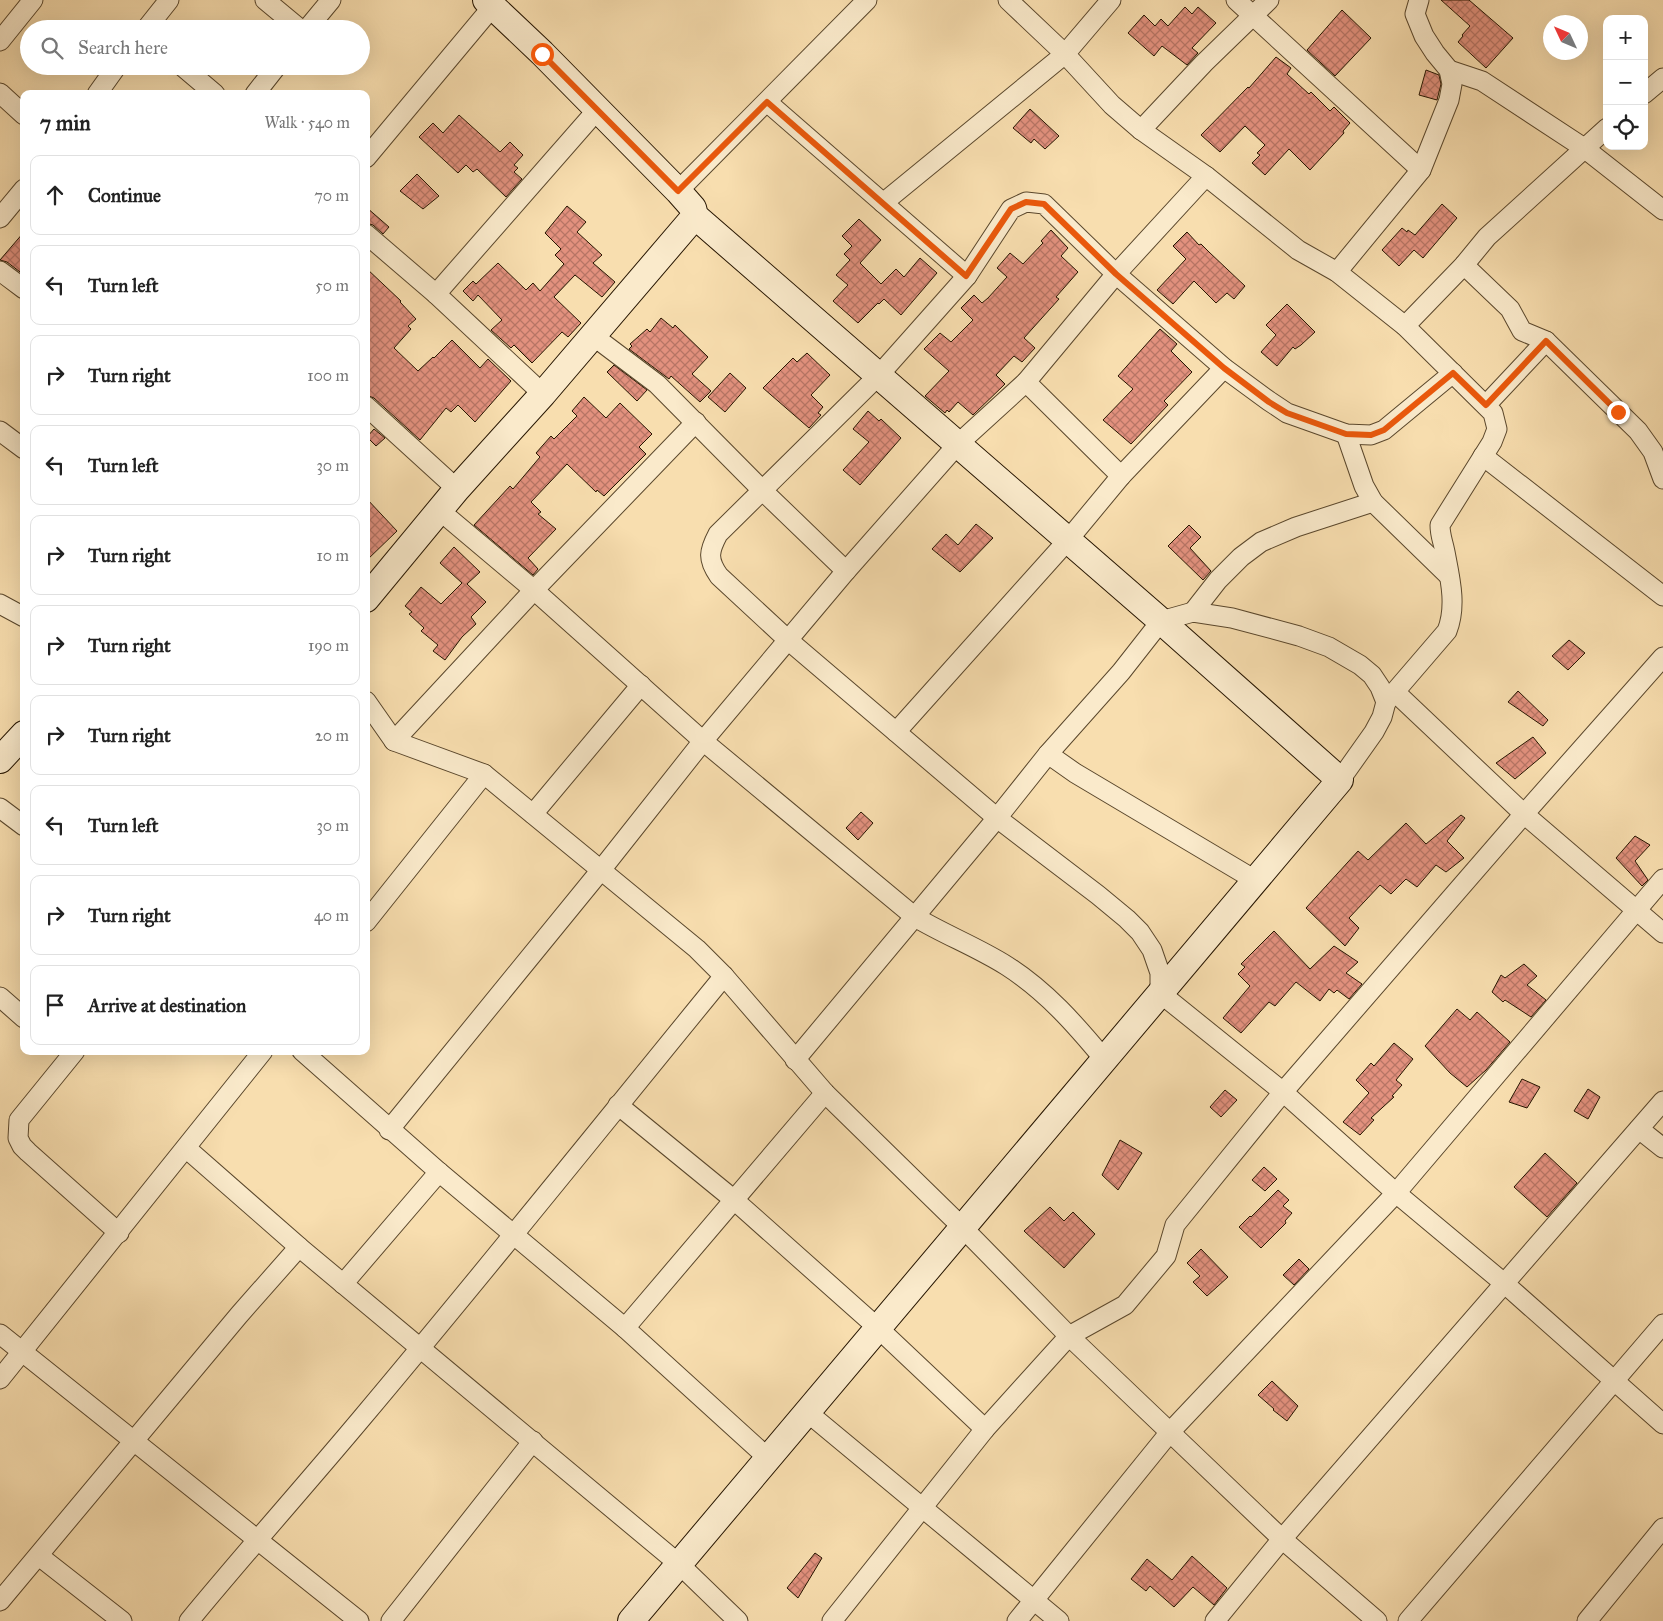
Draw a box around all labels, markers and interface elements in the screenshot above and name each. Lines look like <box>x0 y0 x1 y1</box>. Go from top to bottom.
north arrow <box>1543 15 1588 60</box>
map controls <box>1603 15 1648 150</box>
button: + <box>1603 15 1648 60</box>
search box <box>20 20 370 75</box>
icon: search <box>38 34 66 62</box>
text: Search here <box>78 36 168 59</box>
route start <box>531 43 554 66</box>
button: − <box>1603 60 1648 105</box>
button: locate <box>1603 105 1648 150</box>
text: 7 min <box>40 110 91 136</box>
text: Walk · 540 m <box>265 113 350 132</box>
icon: ahead <box>41 181 69 209</box>
text: Continue <box>88 184 161 207</box>
text: 70 m <box>314 186 349 205</box>
icon: left <box>41 271 69 299</box>
text: Turn left <box>88 274 158 297</box>
text: 50 m <box>315 276 349 295</box>
icon: right <box>41 361 69 389</box>
text: Turn right <box>88 364 171 387</box>
text: 100 m <box>307 366 349 385</box>
route end <box>1607 401 1630 424</box>
icon: left <box>41 451 69 479</box>
text: Turn left <box>88 454 158 477</box>
text: 30 m <box>316 456 349 475</box>
icon: right <box>41 541 69 569</box>
text: Turn right <box>88 544 171 567</box>
text: 10 m <box>317 546 349 565</box>
icon: right <box>41 631 69 659</box>
text: Turn right <box>88 634 171 657</box>
text: 190 m <box>308 636 349 655</box>
icon: right <box>41 721 69 749</box>
text: Turn right <box>88 724 171 747</box>
text: 20 m <box>315 726 349 745</box>
icon: left <box>41 811 69 839</box>
text: Turn left <box>88 814 158 837</box>
text: 30 m <box>316 816 349 835</box>
icon: right <box>41 901 69 929</box>
text: Turn right <box>88 904 171 927</box>
text: 40 m <box>314 906 349 925</box>
icon: arrive <box>41 991 69 1019</box>
text: Arrive at destination <box>88 994 246 1017</box>

